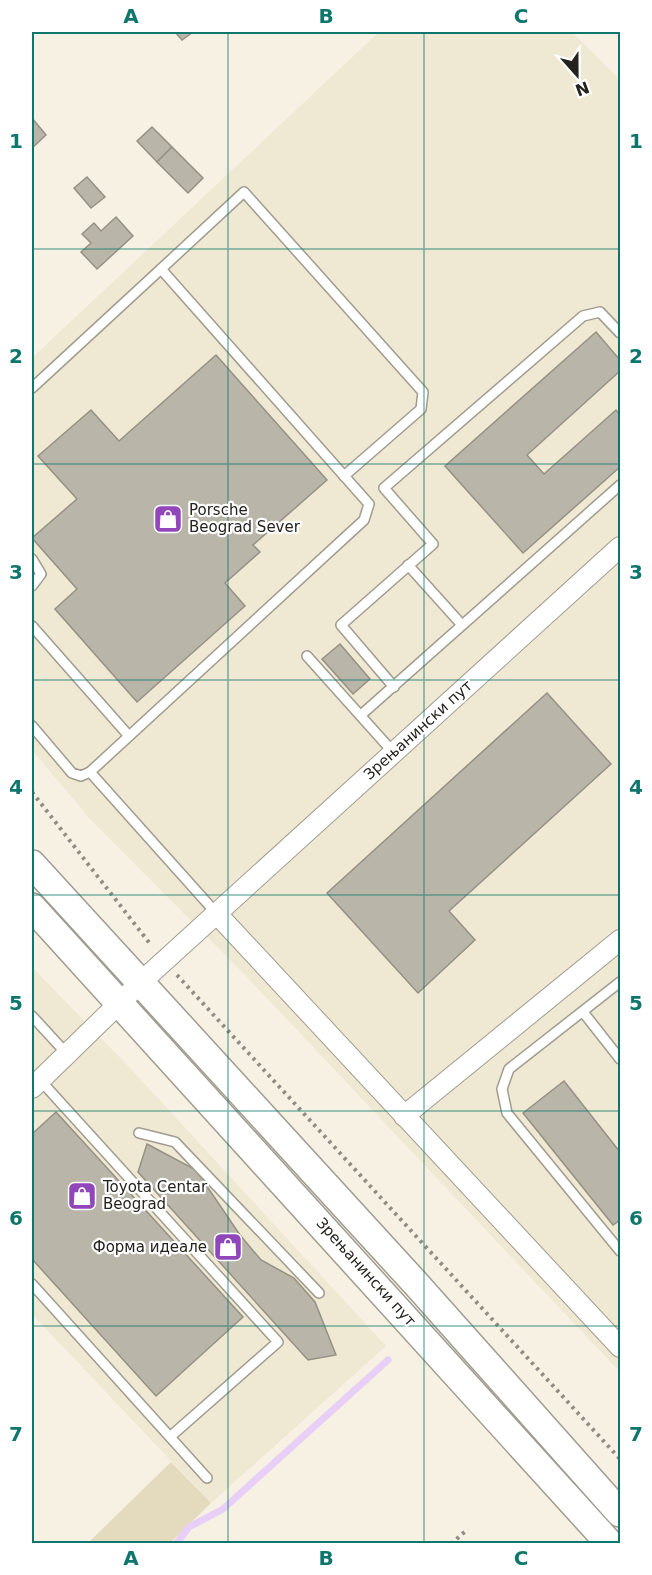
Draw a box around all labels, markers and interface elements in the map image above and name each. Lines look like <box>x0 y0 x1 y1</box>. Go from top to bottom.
text: A <box>123 4 139 28</box>
text: B <box>318 4 334 28</box>
text: C <box>514 4 528 28</box>
north arrow <box>547 45 607 105</box>
text: N <box>573 77 592 100</box>
text: 1 <box>9 129 23 153</box>
text: 1 <box>629 129 643 153</box>
text: 2 <box>9 344 23 368</box>
text: 2 <box>629 344 643 368</box>
place label: Porsche Beograd Sever <box>189 501 301 536</box>
shop icon: Porsche Beograd Sever <box>152 503 184 535</box>
text: 3 <box>9 560 23 584</box>
text: 3 <box>629 560 643 584</box>
street label: Зрењанински пут <box>360 676 476 783</box>
text: 4 <box>9 775 23 799</box>
text: 4 <box>629 775 643 799</box>
text: 5 <box>9 991 23 1015</box>
text: 5 <box>629 991 643 1015</box>
place label: Toyota Centar Beograd <box>102 1178 208 1213</box>
shop icon: Toyota Centar Beograd <box>66 1180 98 1212</box>
text: 6 <box>9 1206 23 1230</box>
text: 6 <box>629 1206 643 1230</box>
street label: Зрењанински пут <box>313 1214 420 1330</box>
shop icon: Форма идеале <box>212 1231 244 1263</box>
place label: Форма идеале <box>93 1238 207 1256</box>
text: 7 <box>9 1422 23 1446</box>
text: 7 <box>629 1422 643 1446</box>
text: A <box>123 1546 139 1570</box>
text: B <box>318 1546 334 1570</box>
text: C <box>514 1546 528 1570</box>

